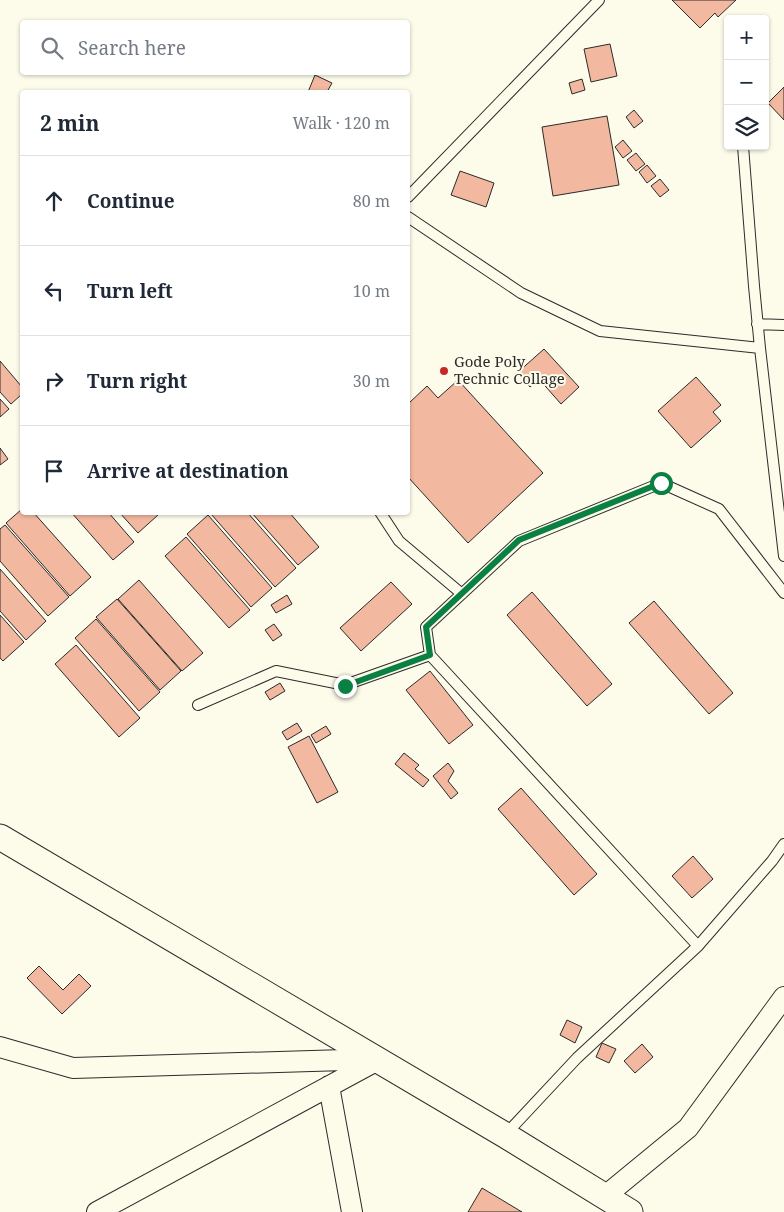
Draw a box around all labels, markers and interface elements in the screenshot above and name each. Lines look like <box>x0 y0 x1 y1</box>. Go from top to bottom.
map controls <box>724 15 769 150</box>
button: + <box>724 15 769 60</box>
search box <box>20 20 410 75</box>
icon: search <box>38 34 66 62</box>
text: Search here <box>78 35 186 61</box>
button: − <box>724 60 769 105</box>
button: layers <box>724 105 769 150</box>
text: 2 min <box>40 109 99 137</box>
text: Walk · 120 m <box>293 112 390 134</box>
icon: ahead <box>40 187 68 215</box>
text: Continue <box>87 188 175 214</box>
text: 80 m <box>353 190 390 212</box>
icon: left <box>40 277 68 305</box>
text: Turn left <box>87 278 173 304</box>
text: 10 m <box>353 280 390 302</box>
place label: Gode Poly Technic Collage <box>454 351 565 388</box>
marker: Gode Poly Technic Collage <box>438 365 450 377</box>
icon: right <box>40 367 68 395</box>
text: Turn right <box>87 368 187 394</box>
text: 30 m <box>353 370 390 392</box>
icon: arrive <box>40 457 68 485</box>
text: Arrive at destination <box>87 458 289 484</box>
route start <box>650 472 673 495</box>
route end <box>334 675 357 698</box>

